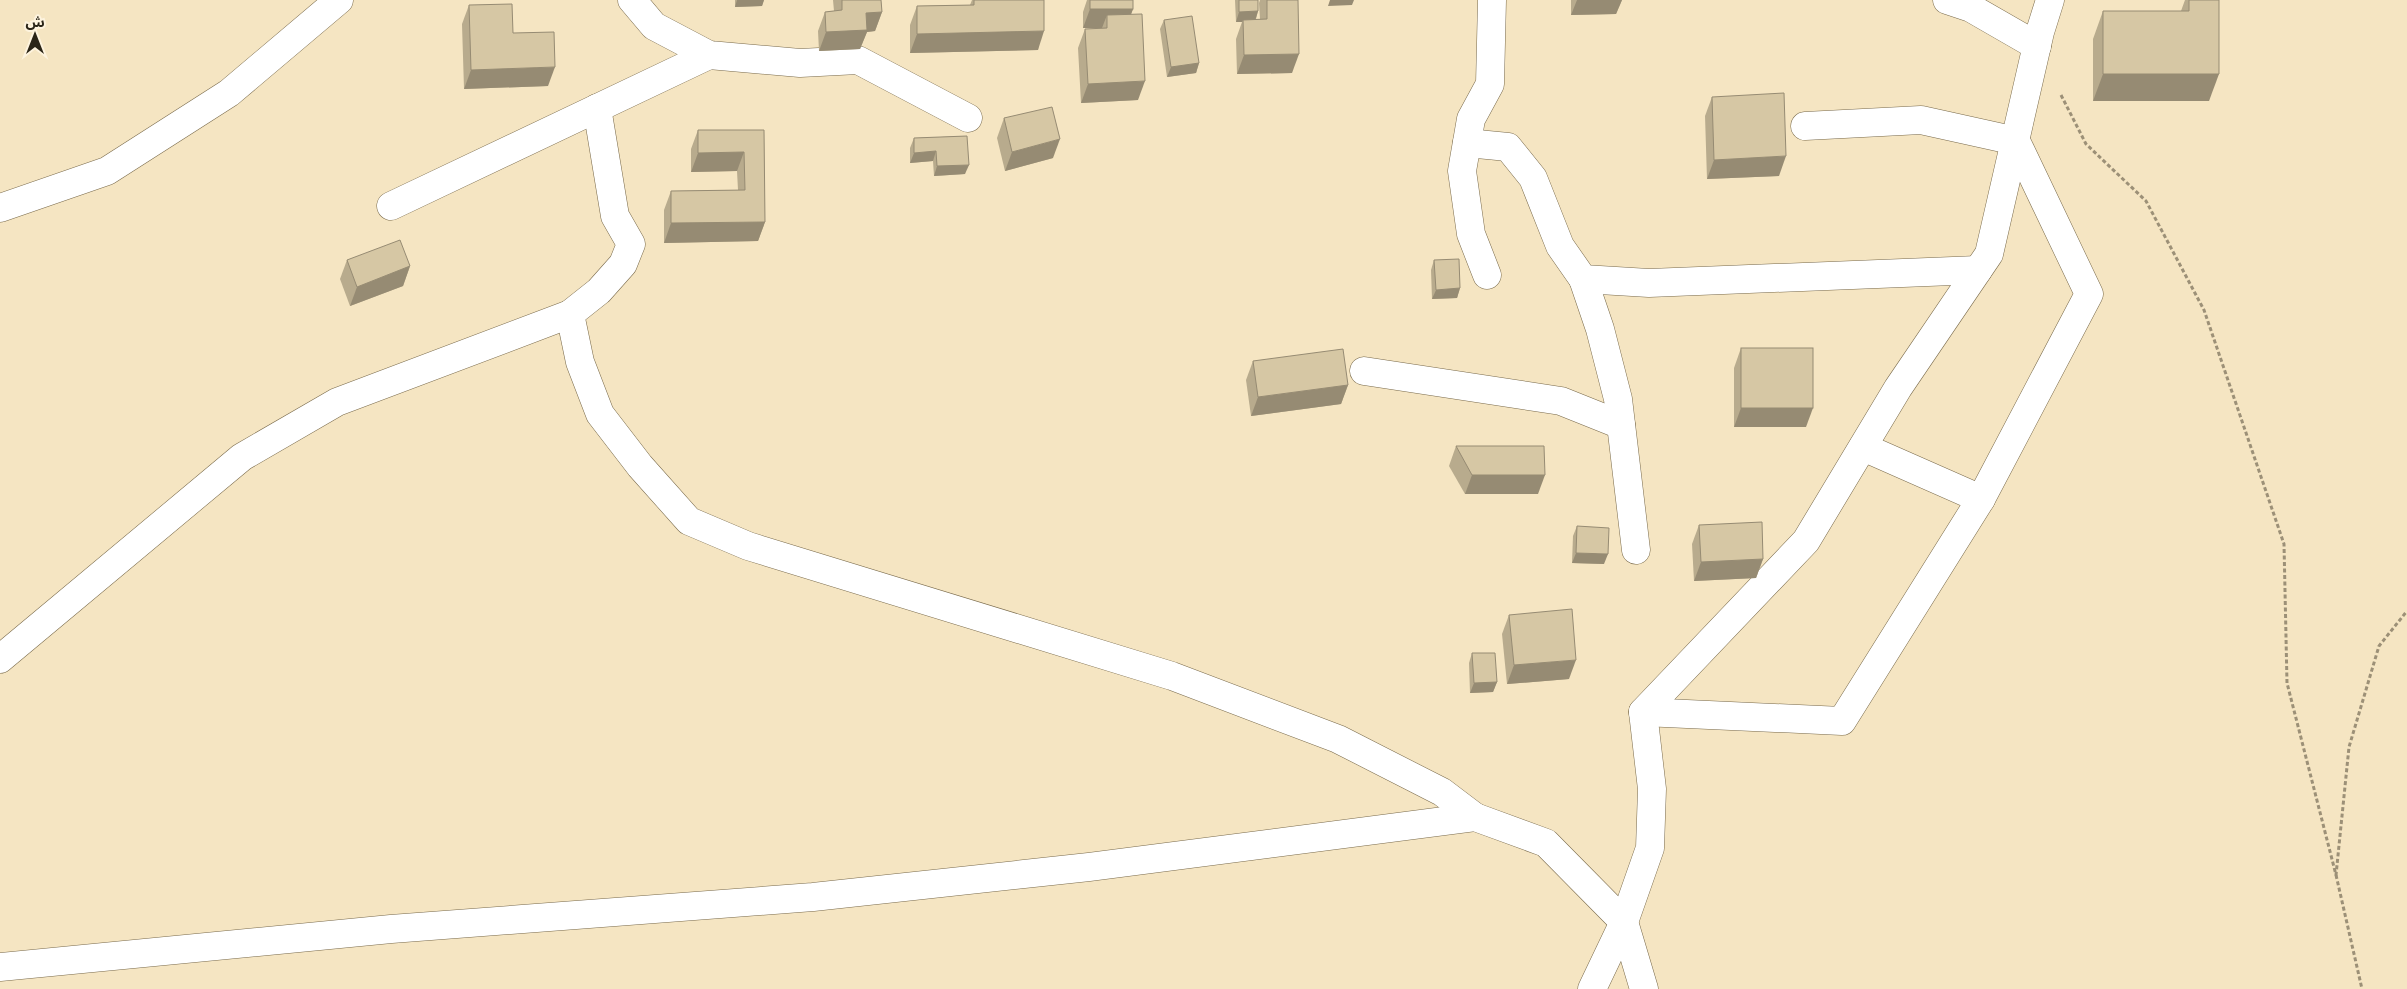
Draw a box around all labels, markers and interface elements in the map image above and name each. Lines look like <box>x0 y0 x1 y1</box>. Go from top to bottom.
north arrow <box>10 10 60 60</box>
text: ش <box>25 14 45 30</box>

